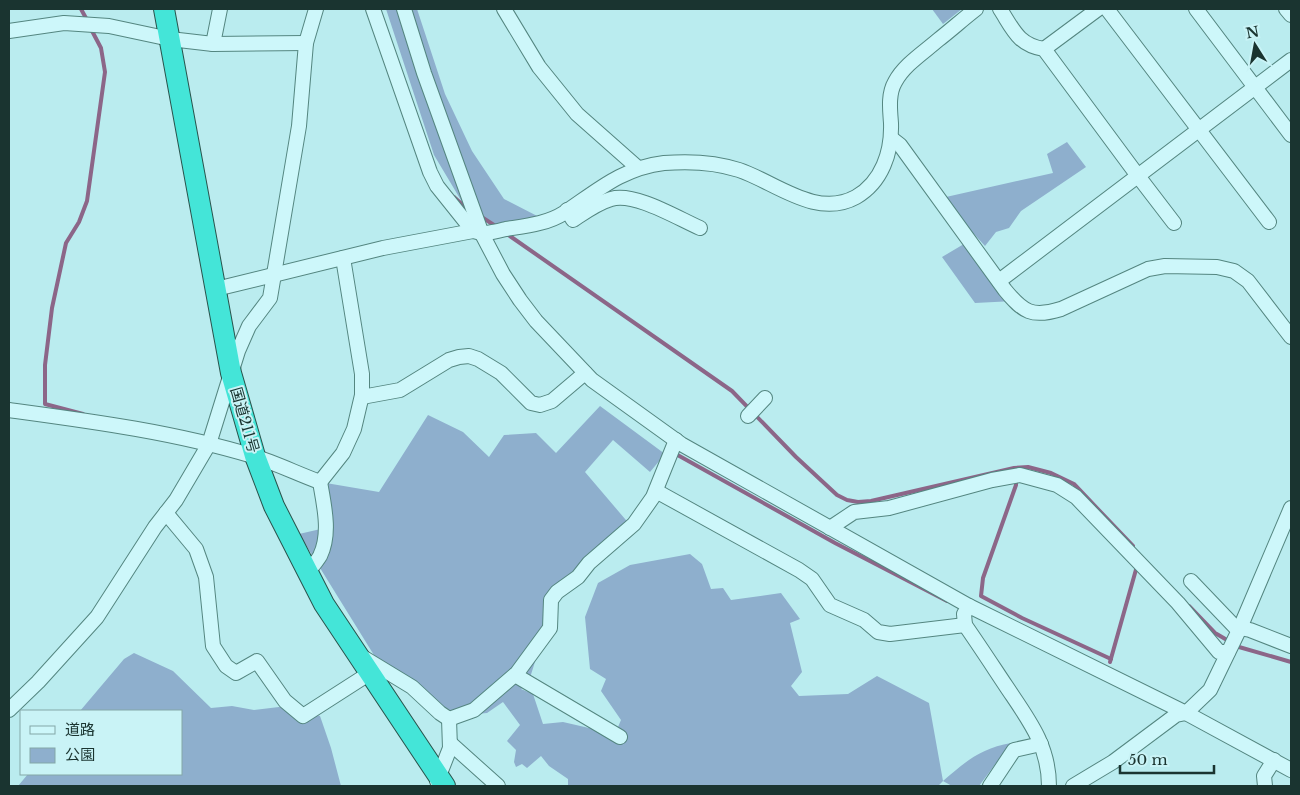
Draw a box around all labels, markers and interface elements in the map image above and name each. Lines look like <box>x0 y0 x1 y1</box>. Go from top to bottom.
north arrow <box>1230 20 1280 70</box>
text: N <box>1244 22 1261 42</box>
street label: 国道211号 <box>227 385 263 455</box>
legend <box>20 710 182 775</box>
text: 道路 <box>65 720 95 739</box>
scale bar <box>1120 742 1214 774</box>
text: 公園 <box>65 745 95 764</box>
text: 50 m <box>1128 750 1168 769</box>

